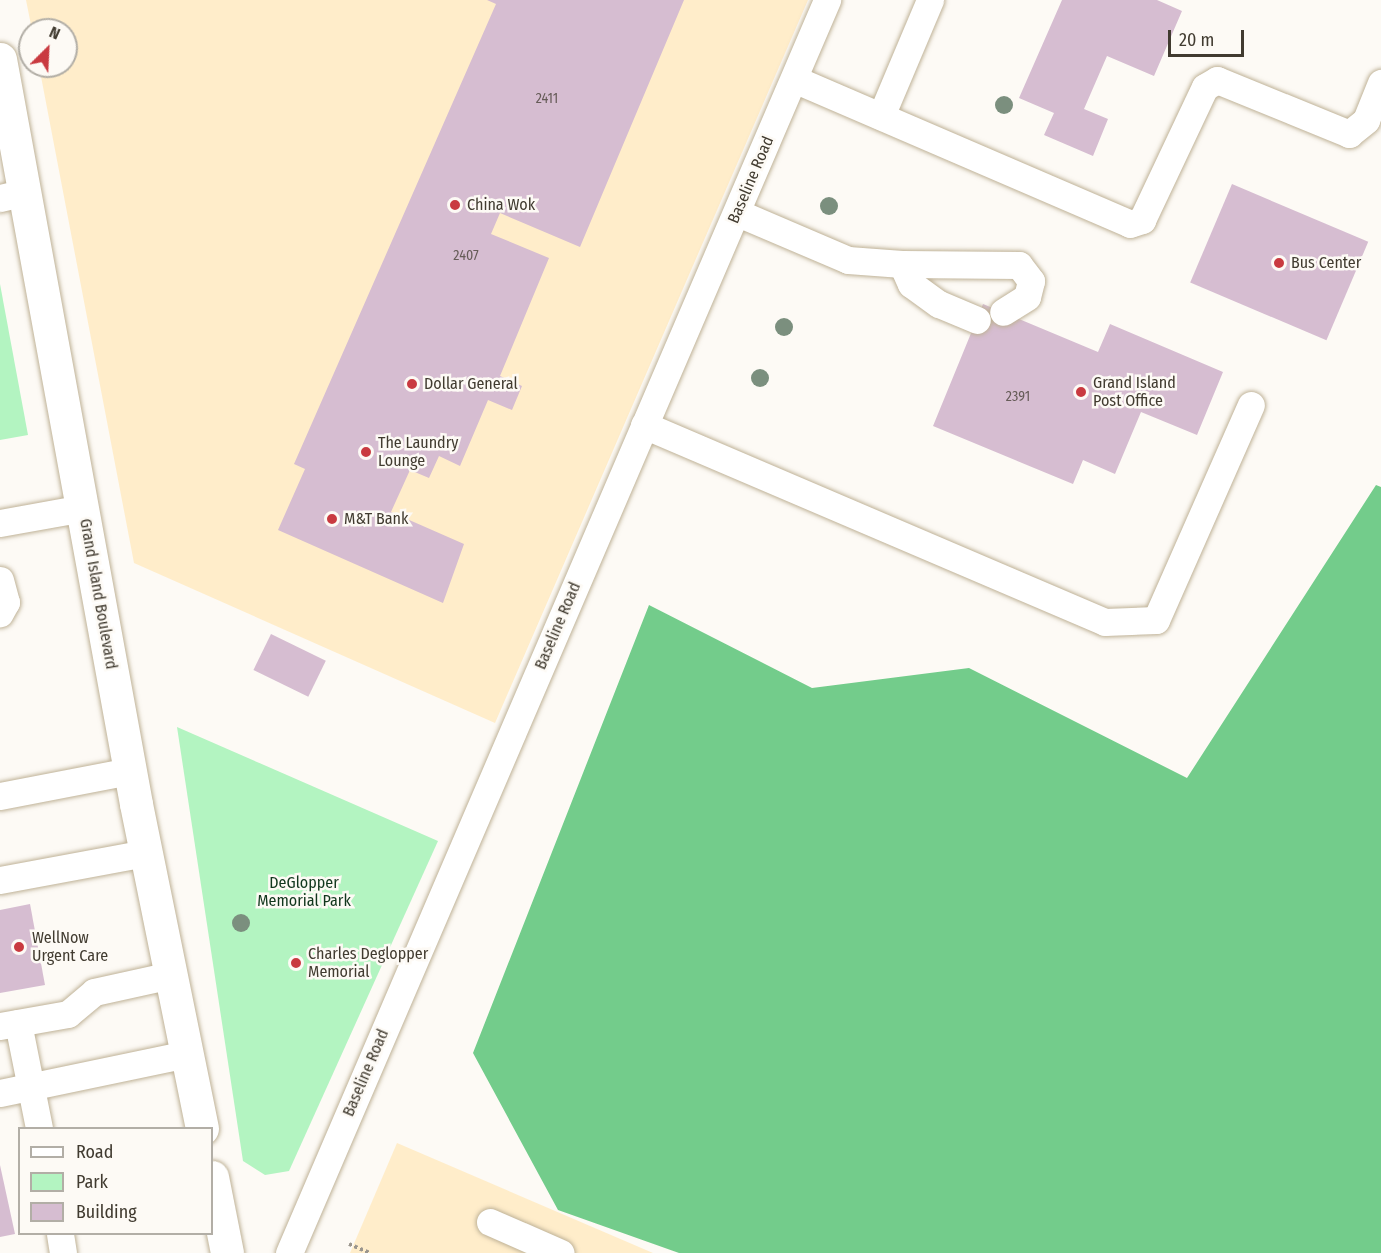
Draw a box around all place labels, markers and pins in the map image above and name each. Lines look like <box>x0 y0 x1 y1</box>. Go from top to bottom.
place label: China Wok <box>467 195 535 215</box>
marker: China Wok <box>448 198 462 212</box>
place label: Bus Center <box>1291 253 1361 273</box>
marker: Bus Center <box>1272 256 1286 270</box>
place label: Grand Island Post Office <box>1093 373 1176 411</box>
place label: Dollar General <box>424 374 518 394</box>
marker: Dollar General <box>405 377 419 391</box>
marker: Grand Island Post Office <box>1074 385 1088 399</box>
place label: The Laundry Lounge <box>378 433 458 471</box>
marker: The Laundry Lounge <box>359 445 373 459</box>
place label: M&T Bank <box>344 509 408 529</box>
marker: M&T Bank <box>325 512 339 526</box>
place label: WellNow Urgent Care <box>32 928 108 966</box>
marker: WellNow Urgent Care <box>10 938 28 956</box>
place label: Charles Deglopper Memorial <box>308 944 428 982</box>
marker: Charles Deglopper Memorial <box>289 956 303 970</box>

